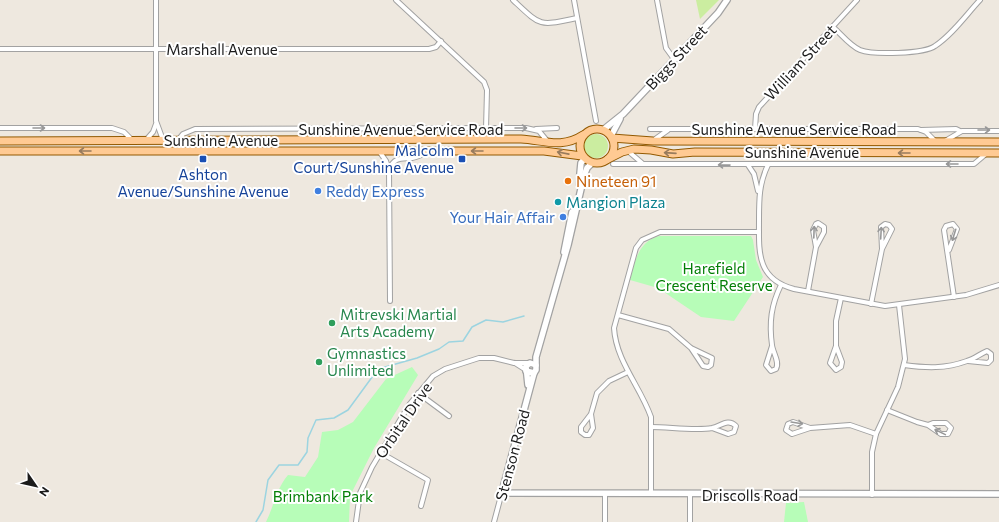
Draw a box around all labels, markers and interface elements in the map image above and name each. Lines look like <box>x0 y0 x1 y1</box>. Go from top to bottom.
street label: William Street <box>760 20 840 104</box>
street label: Biggs Street <box>641 21 711 93</box>
street label: Marshall Avenue <box>166 40 278 58</box>
street label: Sunshine Avenue Service Road <box>299 120 503 138</box>
street label: Sunshine Avenue Service Road <box>692 120 896 138</box>
one-way arrow <box>32 124 45 132</box>
one-way arrow <box>514 124 527 132</box>
one-way arrow <box>977 126 990 134</box>
street label: Sunshine Avenue <box>164 131 278 149</box>
place label: Malcolm Court/Sunshine Avenue <box>293 141 454 176</box>
street label: Sunshine Avenue <box>745 143 859 161</box>
one-way arrow <box>79 147 92 155</box>
one-way arrow <box>471 147 484 155</box>
one-way arrow <box>557 149 570 157</box>
one-way arrow <box>898 149 911 156</box>
one-way arrow <box>664 150 677 157</box>
marker: Ashton Avenue/Sunshine Avenue <box>198 154 208 164</box>
marker: Malcolm Court/Sunshine Avenue <box>457 154 467 164</box>
one-way arrow <box>946 160 959 168</box>
one-way arrow <box>718 161 731 169</box>
place label: Ashton Avenue/Sunshine Avenue <box>117 165 289 200</box>
place label: Nineteen 91 <box>576 172 656 190</box>
marker: Nineteen 91 <box>563 176 573 186</box>
place label: Reddy Express <box>326 182 425 200</box>
marker: Reddy Express <box>313 186 323 196</box>
place label: Mangion Plaza <box>566 193 665 211</box>
marker: Mangion Plaza <box>553 197 563 207</box>
place label: Your Hair Affair <box>449 208 555 226</box>
marker: Your Hair Affair <box>558 212 568 222</box>
one-way arrow <box>810 226 818 239</box>
one-way arrow <box>877 227 885 240</box>
one-way arrow <box>950 229 957 242</box>
park label: Harefield Crescent Reserve <box>655 259 773 294</box>
place label: Mitrevski Martial Arts Academy <box>340 305 457 340</box>
marker: Mitrevski Martial Arts Academy <box>327 318 337 328</box>
place label: Gymnastics Unlimited <box>327 344 406 379</box>
marker: Gymnastics Unlimited <box>314 357 324 367</box>
street label: Orbital Drive <box>371 378 435 461</box>
street label: Stenson Road <box>491 408 533 502</box>
one-way arrow <box>790 419 803 427</box>
one-way arrow <box>934 428 946 435</box>
north arrow <box>16 466 56 506</box>
text: N <box>37 485 52 499</box>
street label: Driscolls Road <box>702 486 798 504</box>
park label: Brimbank Park <box>273 487 373 505</box>

